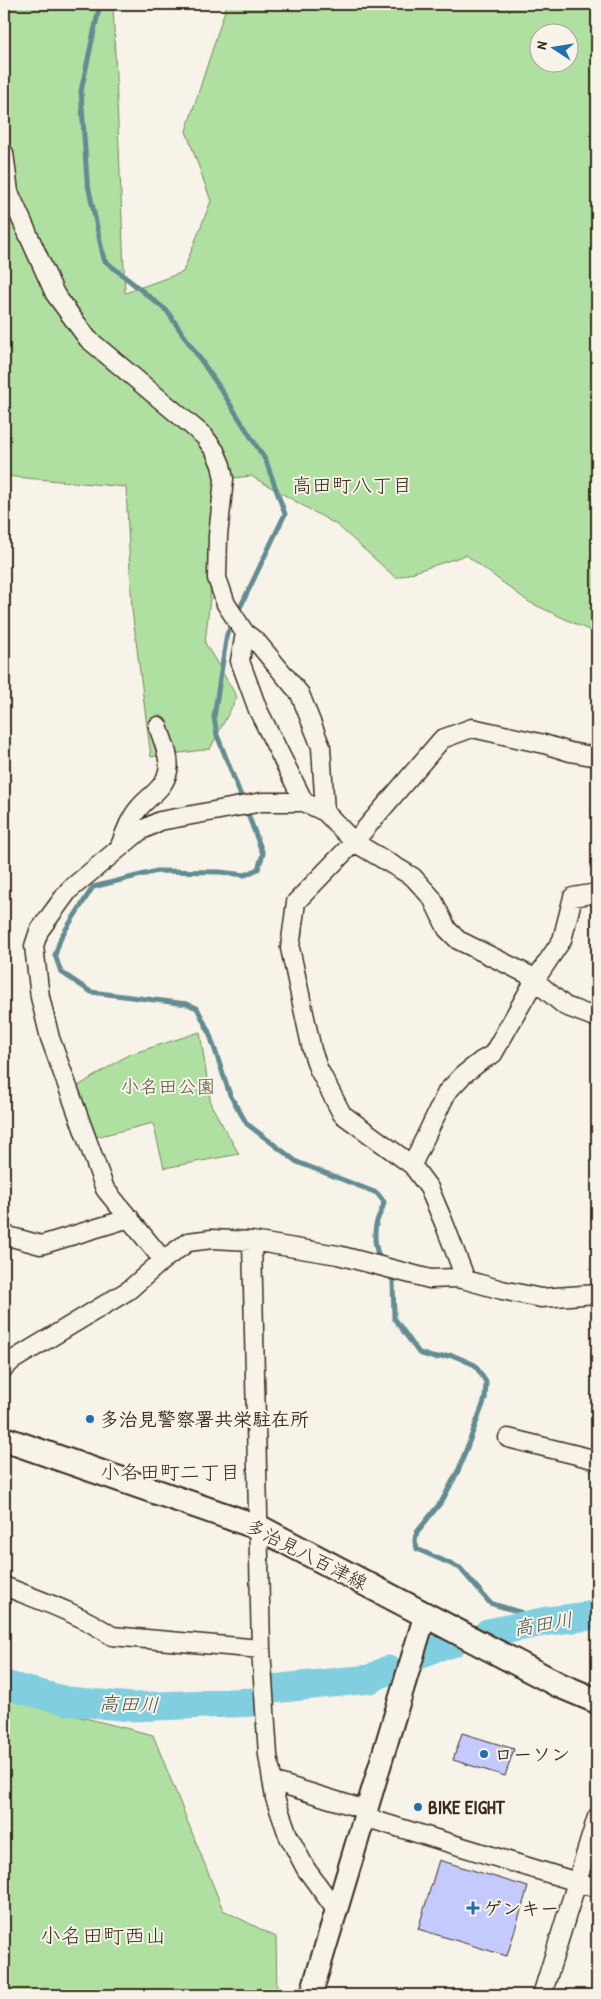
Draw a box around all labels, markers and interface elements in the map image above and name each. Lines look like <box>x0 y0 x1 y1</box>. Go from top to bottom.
north arrow <box>528 22 578 72</box>
text: N <box>531 39 551 51</box>
district label: 高田町八丁目 <box>292 471 412 498</box>
park label: 小名田公園 <box>120 1073 216 1099</box>
place label: 多治見警察署共栄駐在所 <box>100 1406 309 1432</box>
marker: 多治見警察署共栄駐在所 <box>84 1413 96 1425</box>
district label: 小名田町二丁目 <box>100 1458 240 1485</box>
street label: 多治見八百津線 <box>242 1512 372 1596</box>
water label: 高田川 <box>511 1605 575 1642</box>
water label: 高田川 <box>99 1689 159 1718</box>
place label: ローソン <box>494 1741 570 1767</box>
marker: ローソン <box>478 1748 490 1760</box>
place label: BIKE EIGHT <box>428 1794 506 1820</box>
marker: BIKE EIGHT <box>412 1801 424 1813</box>
place label: ゲンキー <box>483 1895 559 1921</box>
marker: ゲンキー <box>467 1902 479 1914</box>
district label: 小名田町西山 <box>40 1921 166 1950</box>

